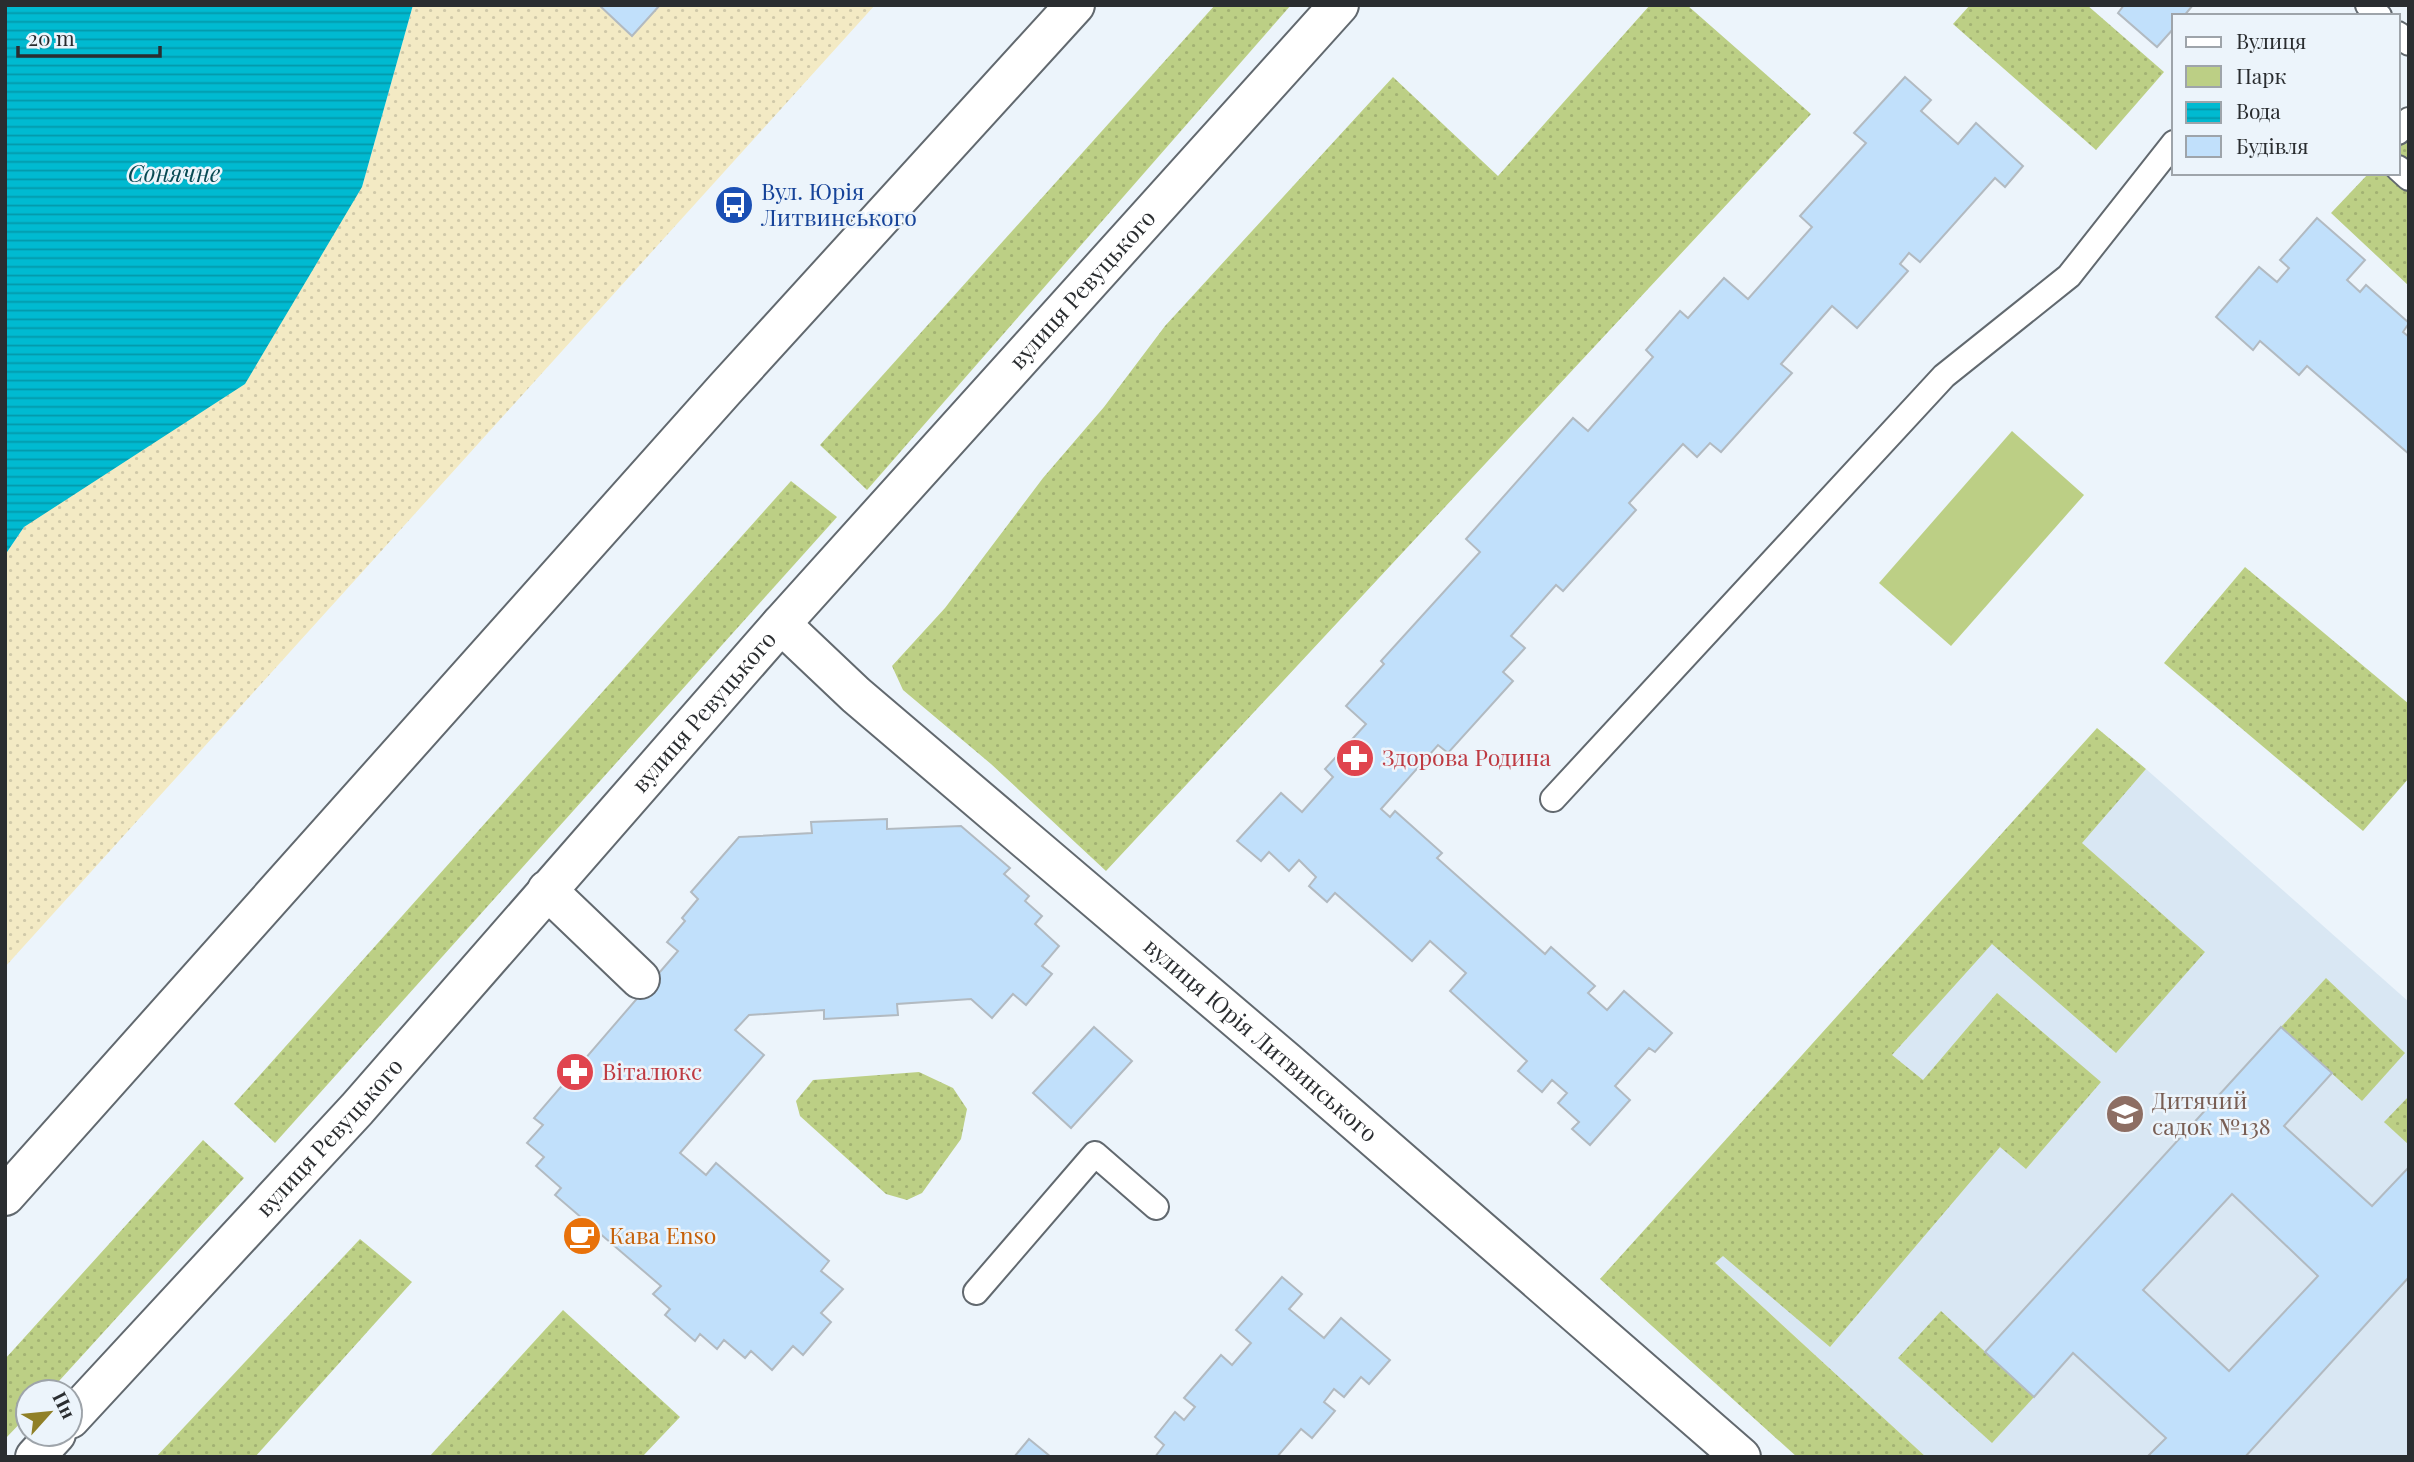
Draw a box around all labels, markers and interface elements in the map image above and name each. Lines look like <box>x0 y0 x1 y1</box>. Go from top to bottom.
scale bar <box>18 14 159 58</box>
legend <box>2172 14 2400 175</box>
text: 20 m <box>28 23 75 51</box>
text: Вулиця <box>2236 26 2306 54</box>
text: Парк <box>2236 61 2286 89</box>
text: Вода <box>2236 96 2281 124</box>
text: Будівля <box>2236 131 2309 159</box>
water label: Сонячне <box>128 156 220 188</box>
place label: Вул. Юрія Литвинського <box>760 175 917 232</box>
bus stop icon: Вул. Юрія Литвинського <box>713 184 755 226</box>
street label: вулиця Ревуцького <box>1001 202 1161 375</box>
street label: вулиця Ревуцького <box>624 624 782 798</box>
pharmacy icon: Здорова Родина <box>1334 737 1376 779</box>
place label: Здорова Родина <box>1382 741 1551 772</box>
street label: вулиця Юрія Литвинського <box>1138 930 1385 1148</box>
street label: вулиця Ревуцького <box>248 1050 409 1223</box>
pharmacy icon: Віталюкс <box>554 1051 596 1093</box>
place label: Віталюкс <box>602 1055 702 1086</box>
place label: Дитячий садок №138 <box>2152 1084 2271 1141</box>
school or university icon: Дитячий садок №138 <box>2104 1093 2146 1135</box>
cafe icon: Кава Enso <box>561 1215 603 1257</box>
place label: Кава Enso <box>609 1219 716 1250</box>
north arrow <box>14 1378 84 1448</box>
text: Пн <box>47 1387 83 1423</box>

